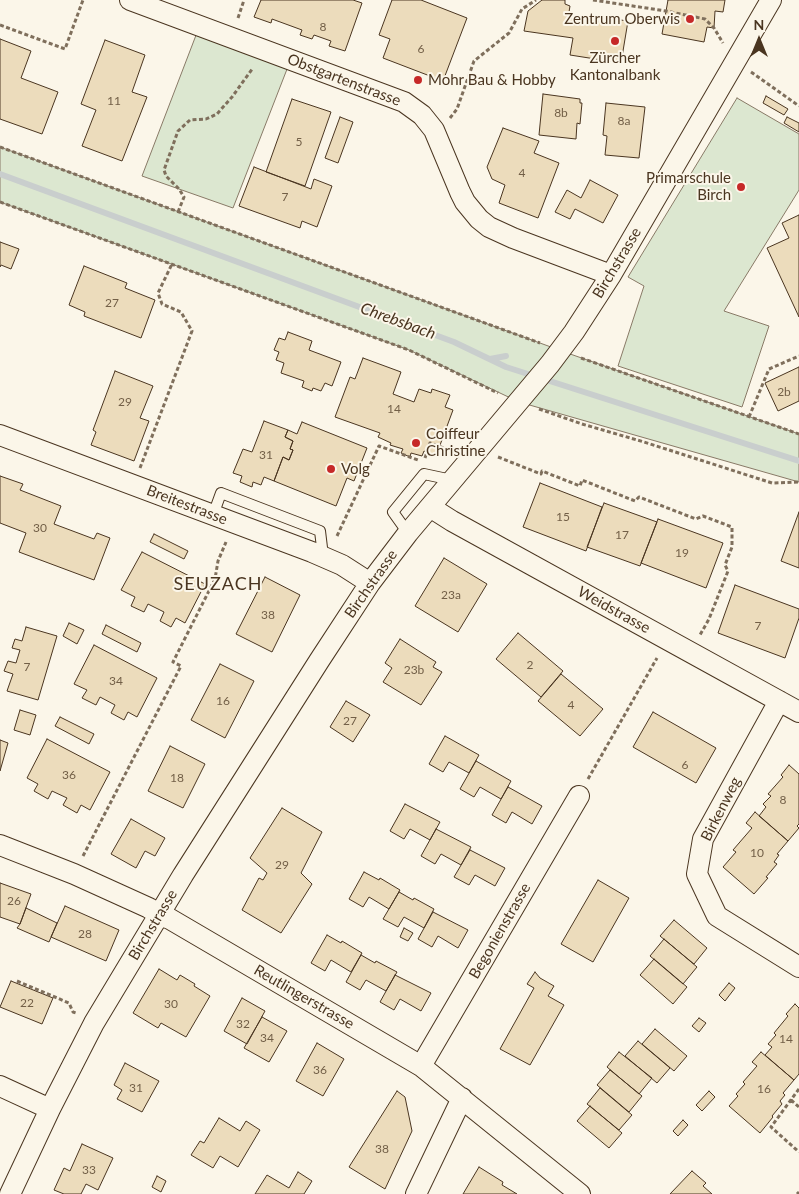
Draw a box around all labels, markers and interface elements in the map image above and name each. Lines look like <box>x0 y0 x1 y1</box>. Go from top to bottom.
place label: Zentrum Oberwis <box>564 10 680 28</box>
marker: Zentrum Oberwis <box>684 13 696 25</box>
north arrow <box>734 15 784 65</box>
text: N <box>754 16 764 33</box>
house number: 8 <box>320 20 326 34</box>
marker: Zürcher Kantonalbank <box>609 35 621 47</box>
house number: 6 <box>418 42 424 56</box>
place label: Zürcher Kantonalbank <box>570 49 660 84</box>
street label: Obstgartenstrasse <box>285 50 403 110</box>
place label: Mohr Bau & Hobby <box>428 71 556 89</box>
marker: Mohr Bau & Hobby <box>412 74 424 86</box>
house number: 11 <box>107 94 121 108</box>
house number: 8b <box>554 106 568 120</box>
house number: 8a <box>618 114 630 128</box>
house number: 5 <box>296 135 302 149</box>
house number: 4 <box>519 166 525 180</box>
place label: Primarschule Birch <box>646 169 731 204</box>
marker: Primarschule Birch <box>735 181 747 193</box>
house number: 7 <box>282 190 288 204</box>
street label: Birchstrasse <box>589 224 645 302</box>
house number: 27 <box>105 296 119 310</box>
water label: Chrebsbach <box>358 299 438 343</box>
house number: 2b <box>777 385 791 399</box>
house number: 29 <box>118 395 132 409</box>
house number: 14 <box>387 402 401 416</box>
place label: Coiffeur Christine <box>426 425 485 460</box>
marker: Coiffeur Christine <box>410 437 422 449</box>
house number: 31 <box>259 448 273 462</box>
place label: Volg <box>341 460 370 478</box>
marker: Volg <box>325 463 337 475</box>
street label: Breitestrasse <box>144 481 230 529</box>
house number: 15 <box>556 510 570 524</box>
house number: 30 <box>33 521 47 535</box>
house number: 17 <box>615 528 629 542</box>
street label: Birchstrasse <box>341 546 401 622</box>
house number: 19 <box>675 546 689 560</box>
district label: SEUZACH <box>173 573 263 595</box>
street label: Weidstrasse <box>575 583 653 637</box>
house number: 23a <box>441 588 461 602</box>
house number: 38 <box>261 608 275 622</box>
house number: 7 <box>755 619 761 633</box>
house number: 2 <box>527 658 533 672</box>
house number: 7 <box>24 660 30 674</box>
house number: 23b <box>404 663 424 677</box>
house number: 34 <box>109 674 123 688</box>
house number: 16 <box>216 694 230 708</box>
house number: 4 <box>568 698 574 712</box>
house number: 27 <box>343 714 357 728</box>
house number: 6 <box>682 758 688 772</box>
house number: 36 <box>62 768 76 782</box>
house number: 18 <box>170 771 184 785</box>
street label: Birkenweg <box>697 774 745 844</box>
house number: 8 <box>780 793 786 807</box>
house number: 10 <box>750 846 764 860</box>
house number: 29 <box>275 858 289 872</box>
street label: Begonienstrasse <box>465 880 535 982</box>
street label: Birchstrasse <box>125 886 181 964</box>
house number: 26 <box>7 894 21 908</box>
house number: 28 <box>78 927 92 941</box>
street label: Reutlingerstrasse <box>251 961 357 1033</box>
house number: 22 <box>20 996 34 1010</box>
house number: 30 <box>164 997 178 1011</box>
house number: 32 <box>236 1017 250 1031</box>
house number: 34 <box>260 1031 274 1045</box>
house number: 14 <box>779 1032 793 1046</box>
house number: 36 <box>313 1063 327 1077</box>
house number: 31 <box>129 1081 143 1095</box>
house number: 16 <box>757 1082 771 1096</box>
house number: 38 <box>375 1142 389 1156</box>
house number: 33 <box>82 1163 96 1177</box>

